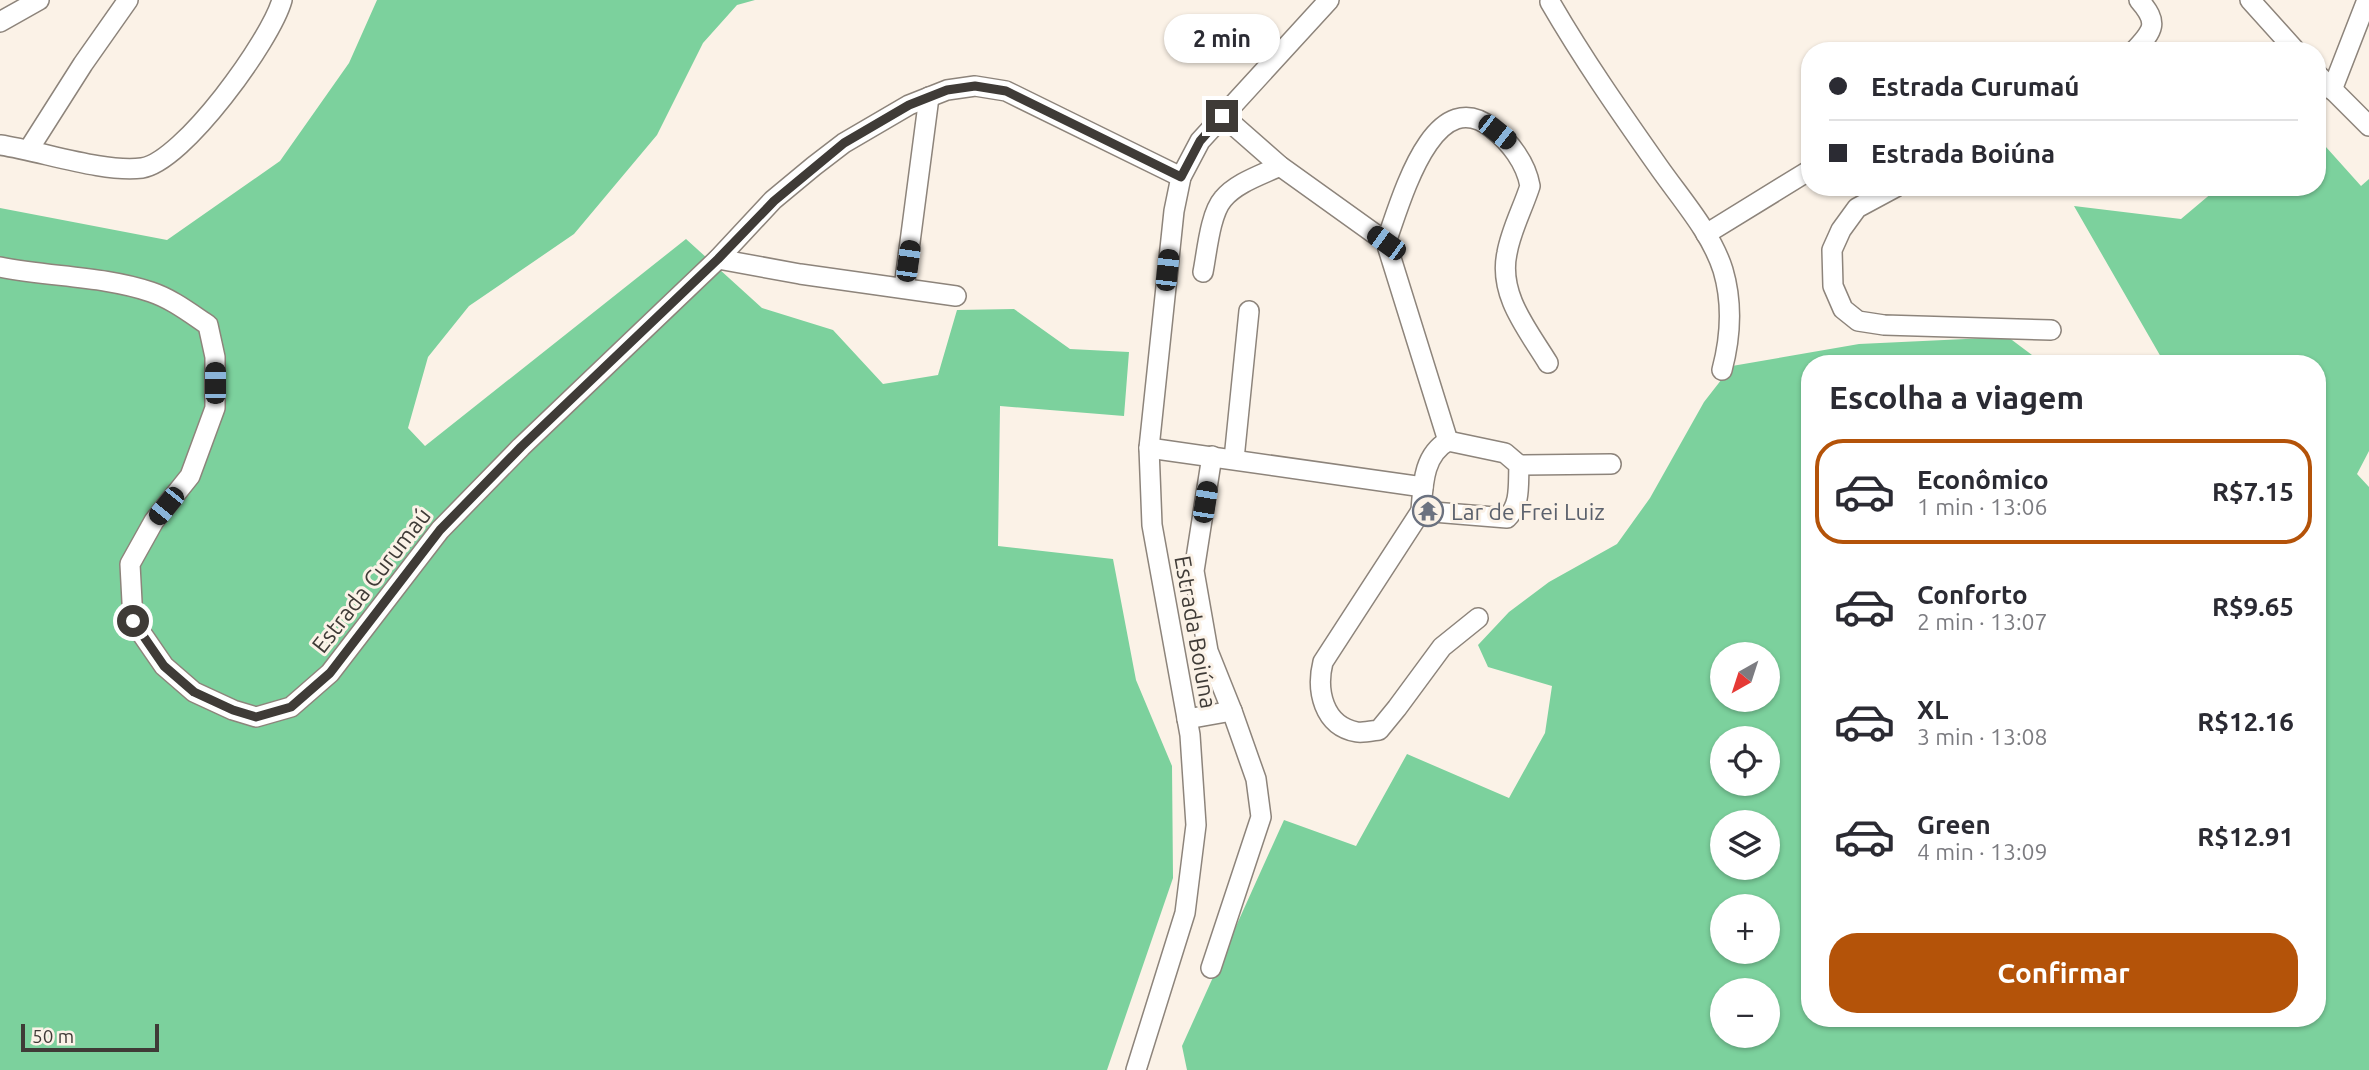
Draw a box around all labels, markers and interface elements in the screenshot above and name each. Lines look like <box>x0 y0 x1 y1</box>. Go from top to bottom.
callout: 2 min <box>1164 15 1280 64</box>
text: 2 min <box>1193 26 1251 51</box>
text: Estrada Curumaú <box>1871 72 2080 101</box>
route end <box>1206 100 1238 132</box>
car <box>1474 111 1521 153</box>
text: Estrada Boiúna <box>1871 139 2055 168</box>
car <box>1363 222 1410 264</box>
car <box>895 239 922 283</box>
car <box>1155 248 1180 292</box>
car <box>205 362 226 404</box>
text: Escolha a viagem <box>1829 379 2084 415</box>
icon: car <box>1833 460 1896 523</box>
text: Econômico <box>1917 465 2049 494</box>
text: R$7.15 <box>2212 477 2294 506</box>
car <box>1192 480 1219 524</box>
car <box>145 483 188 529</box>
temple icon: Lar de Frei Luiz <box>1411 494 1445 528</box>
text: 1 min · 13:06 <box>1917 494 2048 519</box>
place label: Lar de Frei Luiz <box>1451 499 1605 524</box>
street label: Estrada Curumaú <box>307 503 435 657</box>
street label: Estrada Boiúna <box>1170 554 1222 710</box>
icon: car <box>1833 575 1896 638</box>
text: Conforto <box>1917 580 2028 609</box>
text: R$9.65 <box>2212 592 2294 621</box>
route start <box>117 605 149 637</box>
text: 2 min · 13:07 <box>1917 609 2048 634</box>
north arrow <box>1710 642 1780 712</box>
map controls <box>1710 642 1780 1048</box>
icon: car <box>1833 690 1896 753</box>
text: XL <box>1917 695 1948 724</box>
text: R$12.16 <box>2197 707 2294 736</box>
text: 3 min · 13:08 <box>1917 724 2048 749</box>
button: locate <box>1710 726 1780 796</box>
icon: car <box>1833 805 1896 868</box>
button: layers <box>1710 810 1780 880</box>
text: Green <box>1917 810 1991 839</box>
text: R$12.91 <box>2197 822 2294 851</box>
text: 4 min · 13:09 <box>1917 839 2048 864</box>
button: + <box>1710 894 1780 964</box>
button: Confirmar <box>1829 933 2298 1013</box>
button: − <box>1710 978 1780 1048</box>
scale bar <box>21 1021 159 1053</box>
text: 50 m <box>32 1025 74 1047</box>

